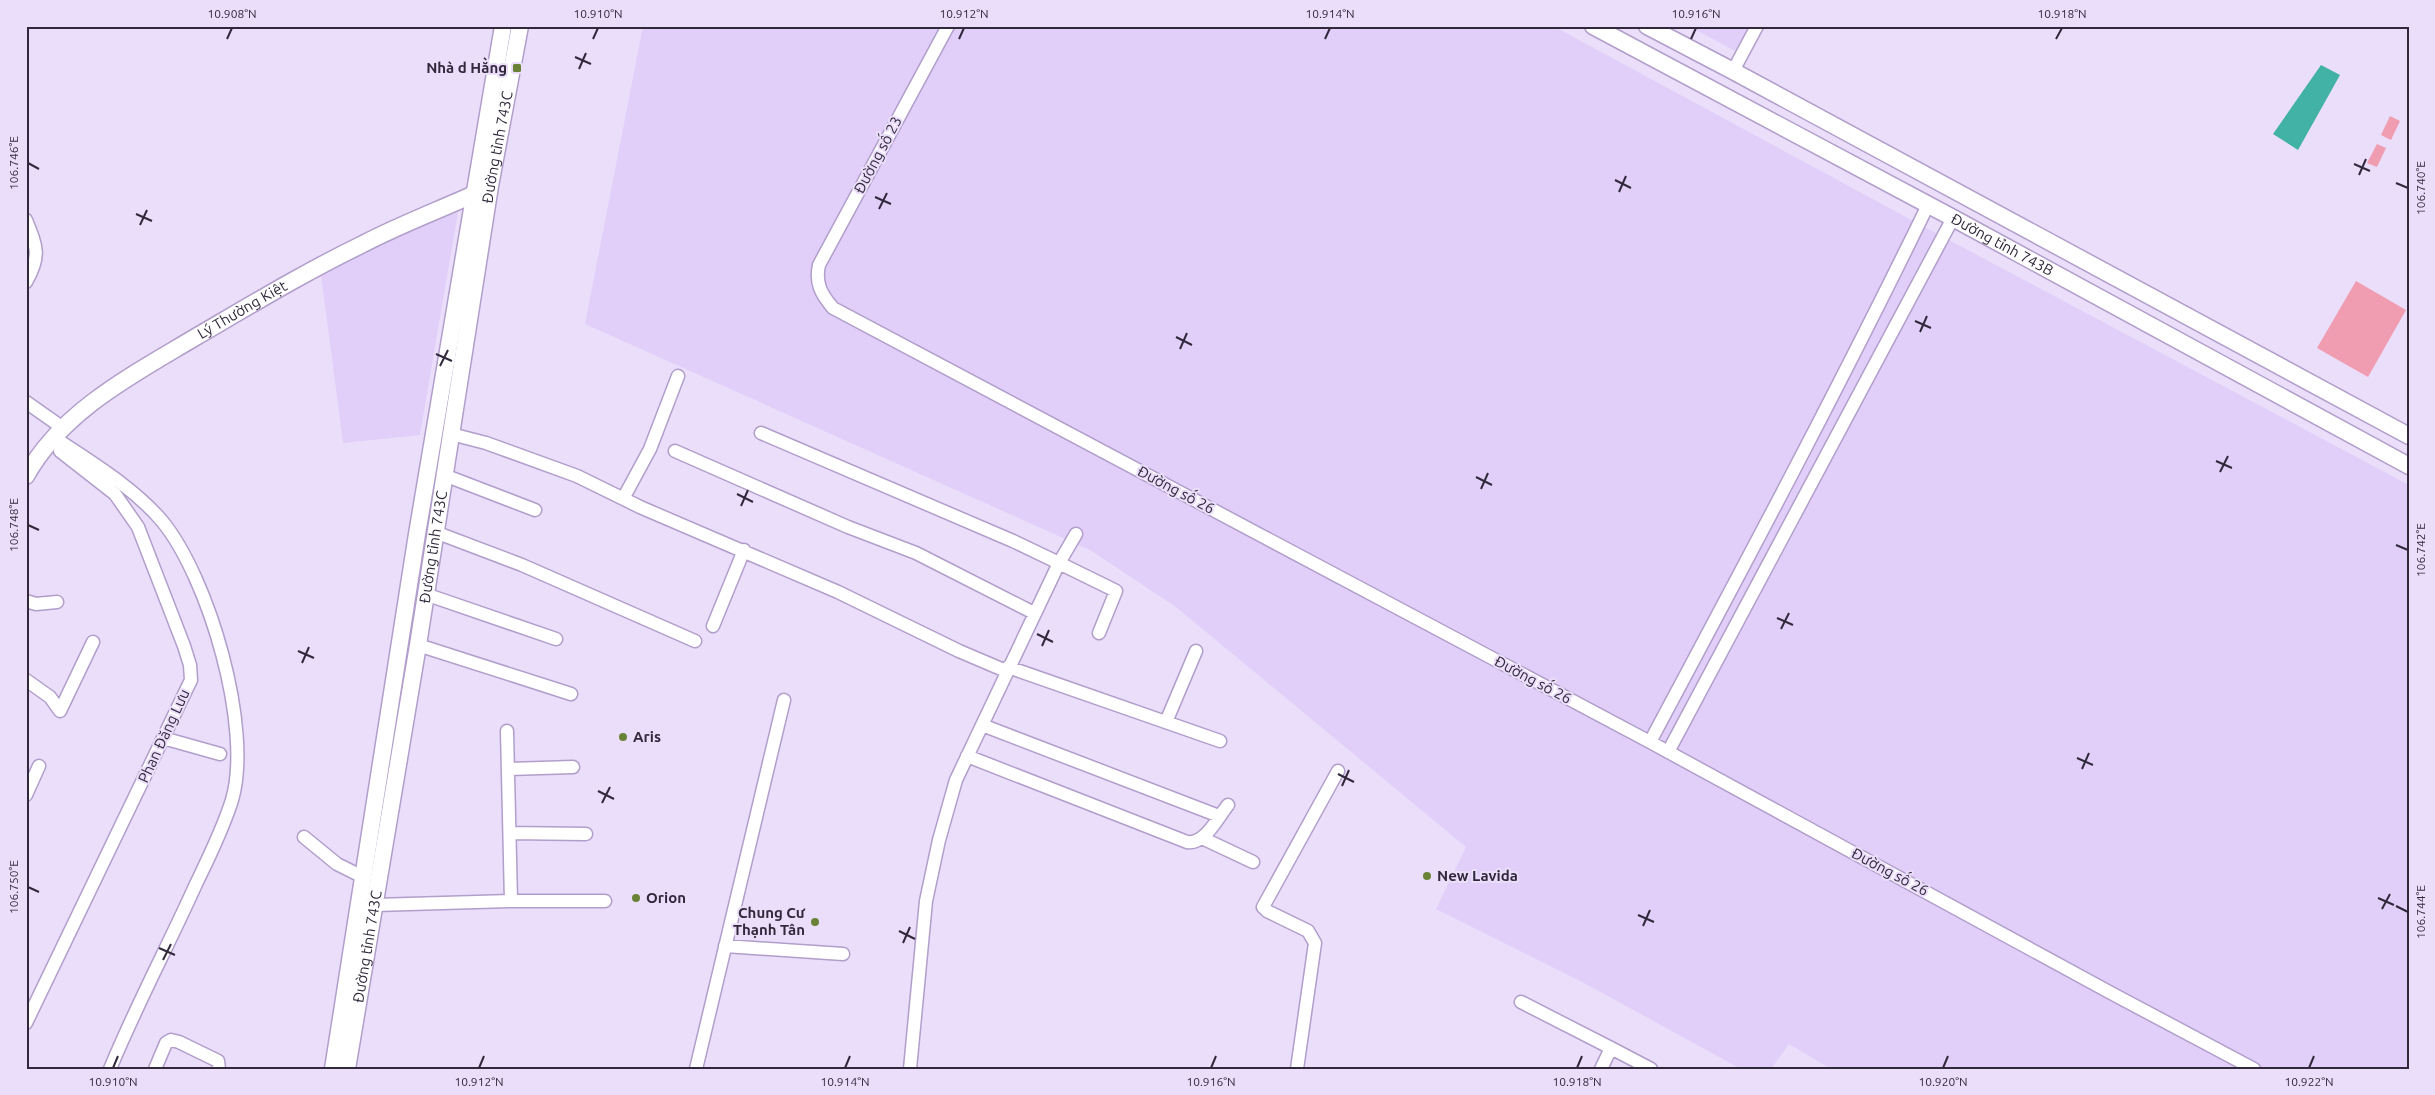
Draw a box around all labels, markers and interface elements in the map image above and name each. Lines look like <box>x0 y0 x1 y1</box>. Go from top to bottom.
text: 10.908°N <box>207 7 257 20</box>
text: 10.910°N <box>573 7 623 20</box>
text: 10.912°N <box>939 7 989 20</box>
text: 10.914°N <box>1305 7 1355 20</box>
text: 10.916°N <box>1671 7 1721 20</box>
text: 10.918°N <box>2037 7 2087 20</box>
place label: Nhà d Hằng <box>426 57 507 76</box>
marker: Nhà d Hằng <box>511 62 523 74</box>
street label: Đường tỉnh 743C <box>478 90 516 204</box>
street label: Đường số 23 <box>849 113 905 196</box>
text: 106.746°E <box>7 136 20 190</box>
text: 106.740°E <box>2414 161 2427 215</box>
street label: Đường tỉnh 743B <box>1948 210 2057 279</box>
street label: Lý Thường Kiệt <box>194 277 290 342</box>
street label: Đường số 26 <box>1135 461 1218 517</box>
street label: Đường tỉnh 743C <box>416 490 450 604</box>
text: 106.748°E <box>7 498 20 552</box>
text: 106.742°E <box>2414 523 2427 577</box>
street label: Đường số 26 <box>1492 651 1575 707</box>
street label: Phan Đăng Lưu <box>134 686 193 785</box>
place label: Aris <box>633 728 661 745</box>
marker: Aris <box>617 731 629 743</box>
street label: Đường số 26 <box>1849 843 1932 899</box>
text: 106.750°E <box>7 860 20 914</box>
place label: New Lavida <box>1437 867 1518 884</box>
marker: New Lavida <box>1421 870 1433 882</box>
text: 106.744°E <box>2414 885 2427 939</box>
street label: Đường tỉnh 743C <box>349 889 385 1004</box>
place label: Orion <box>646 889 686 906</box>
marker: Orion <box>630 892 642 904</box>
place label: Chung Cư Thạnh Tân <box>733 904 806 938</box>
marker: Chung Cư Thạnh Tân <box>809 916 821 928</box>
text: 10.910°N <box>88 1075 138 1088</box>
text: 10.912°N <box>454 1075 504 1088</box>
text: 10.914°N <box>820 1075 870 1088</box>
text: 10.916°N <box>1186 1075 1236 1088</box>
text: 10.918°N <box>1552 1075 1602 1088</box>
text: 10.920°N <box>1918 1075 1968 1088</box>
text: 10.922°N <box>2284 1075 2334 1088</box>

